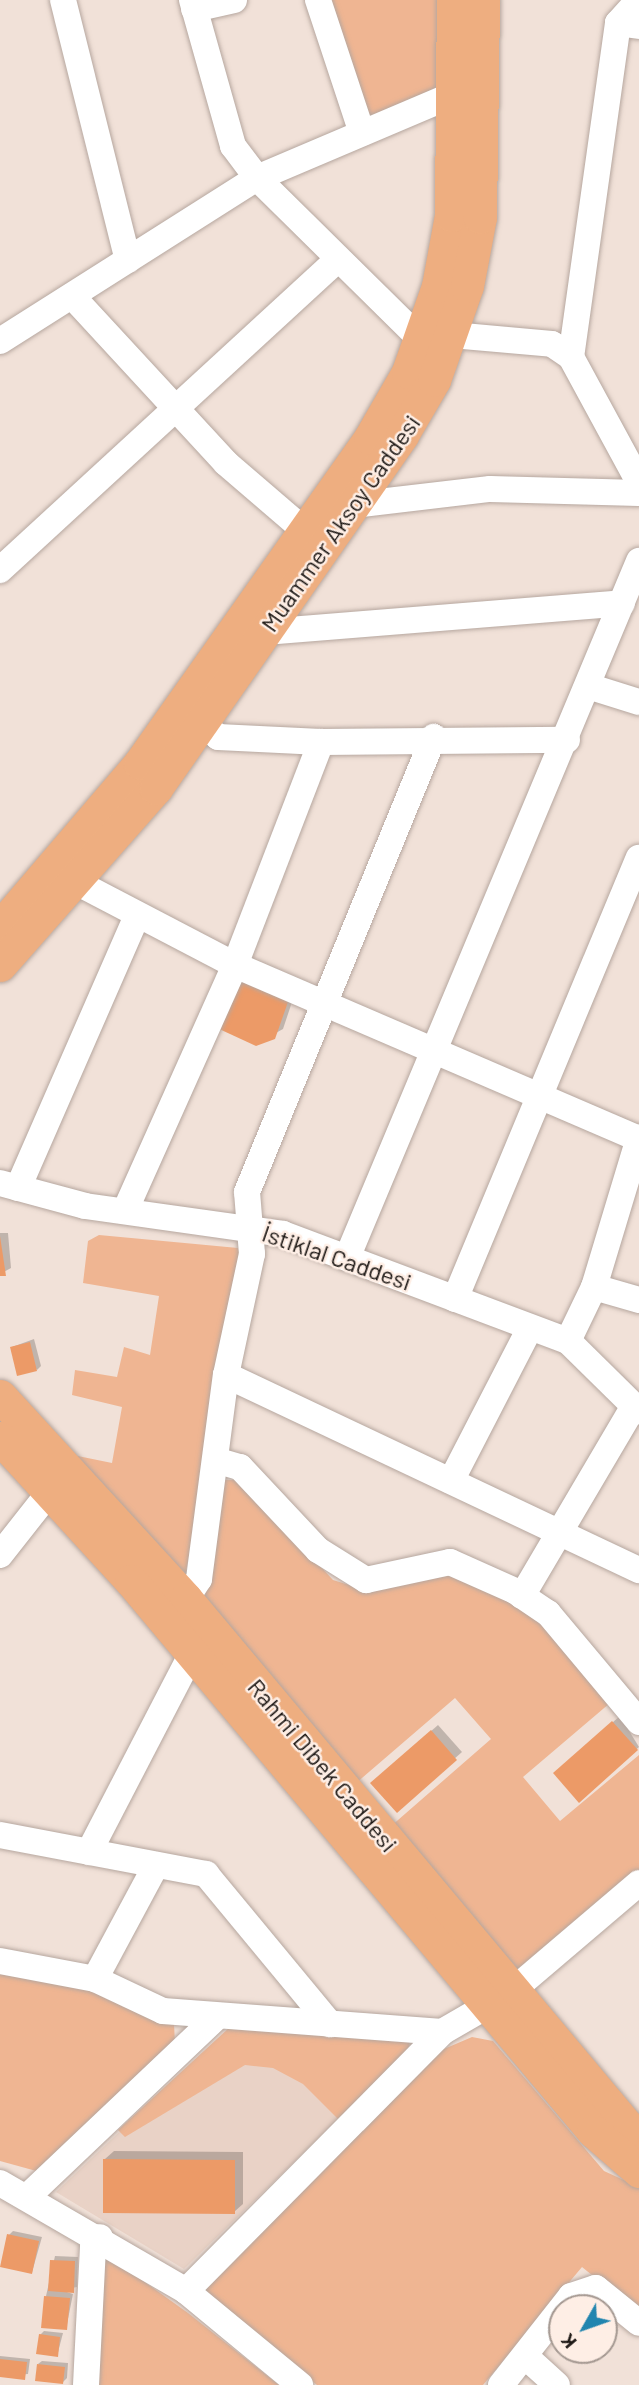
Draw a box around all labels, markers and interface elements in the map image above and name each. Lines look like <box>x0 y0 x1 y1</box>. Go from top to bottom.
street label: Muammer Aksoy Caddesi <box>254 409 426 637</box>
street label: İstiklal Caddesi <box>259 1218 415 1296</box>
street label: Rahmi Dibek Caddesi <box>242 1673 404 1857</box>
north arrow <box>548 2294 618 2364</box>
text: K <box>555 2330 581 2353</box>

